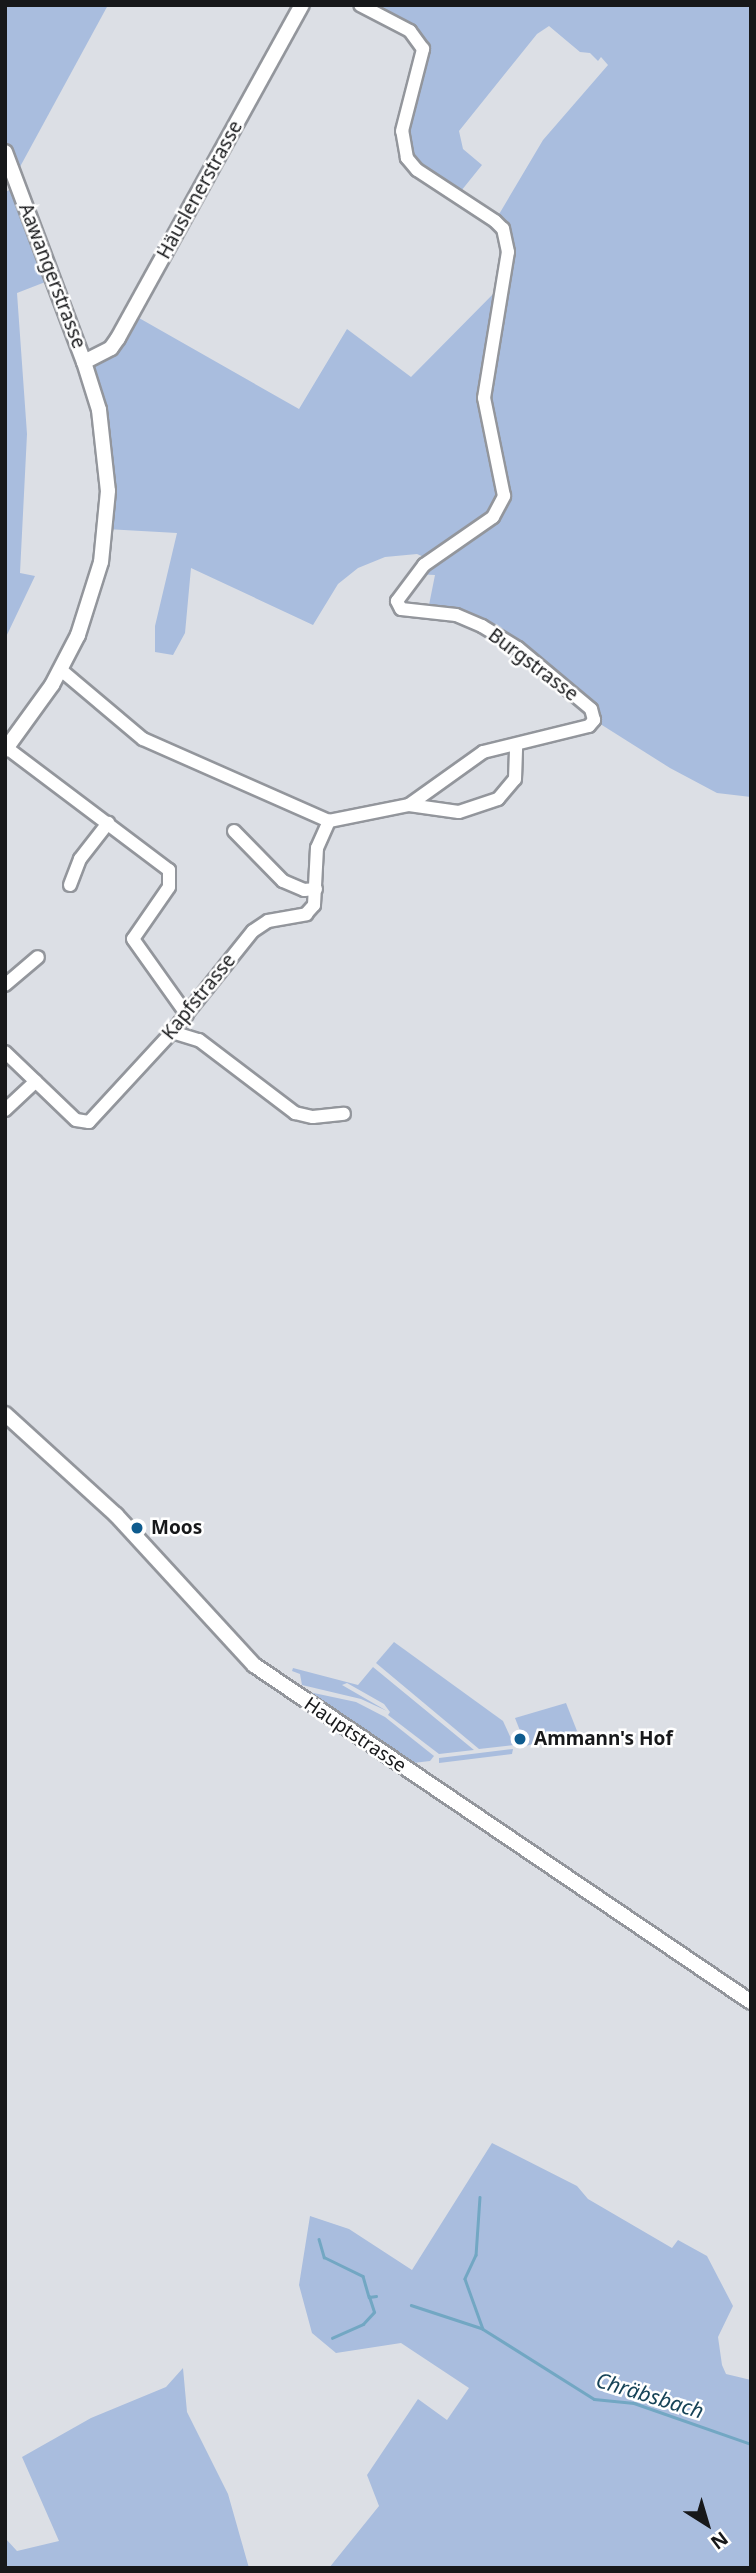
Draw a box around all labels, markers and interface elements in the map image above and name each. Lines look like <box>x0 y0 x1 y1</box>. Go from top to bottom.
street label: Häuslenerstrasse <box>153 117 247 263</box>
street label: Aawangerstrasse <box>14 200 90 352</box>
street label: Burgstrasse <box>484 624 582 706</box>
street label: Kapfstrasse <box>158 950 240 1044</box>
place label: Moos <box>151 1517 202 1539</box>
marker: Moos <box>129 1520 145 1536</box>
street label: Hauptstrasse <box>300 1693 410 1777</box>
place label: Ammann's Hof <box>534 1728 673 1750</box>
marker: Ammann's Hof <box>512 1731 528 1747</box>
water label: Chräbsbach <box>593 2367 707 2423</box>
north arrow <box>672 2489 742 2559</box>
text: N <box>706 2526 734 2556</box>

